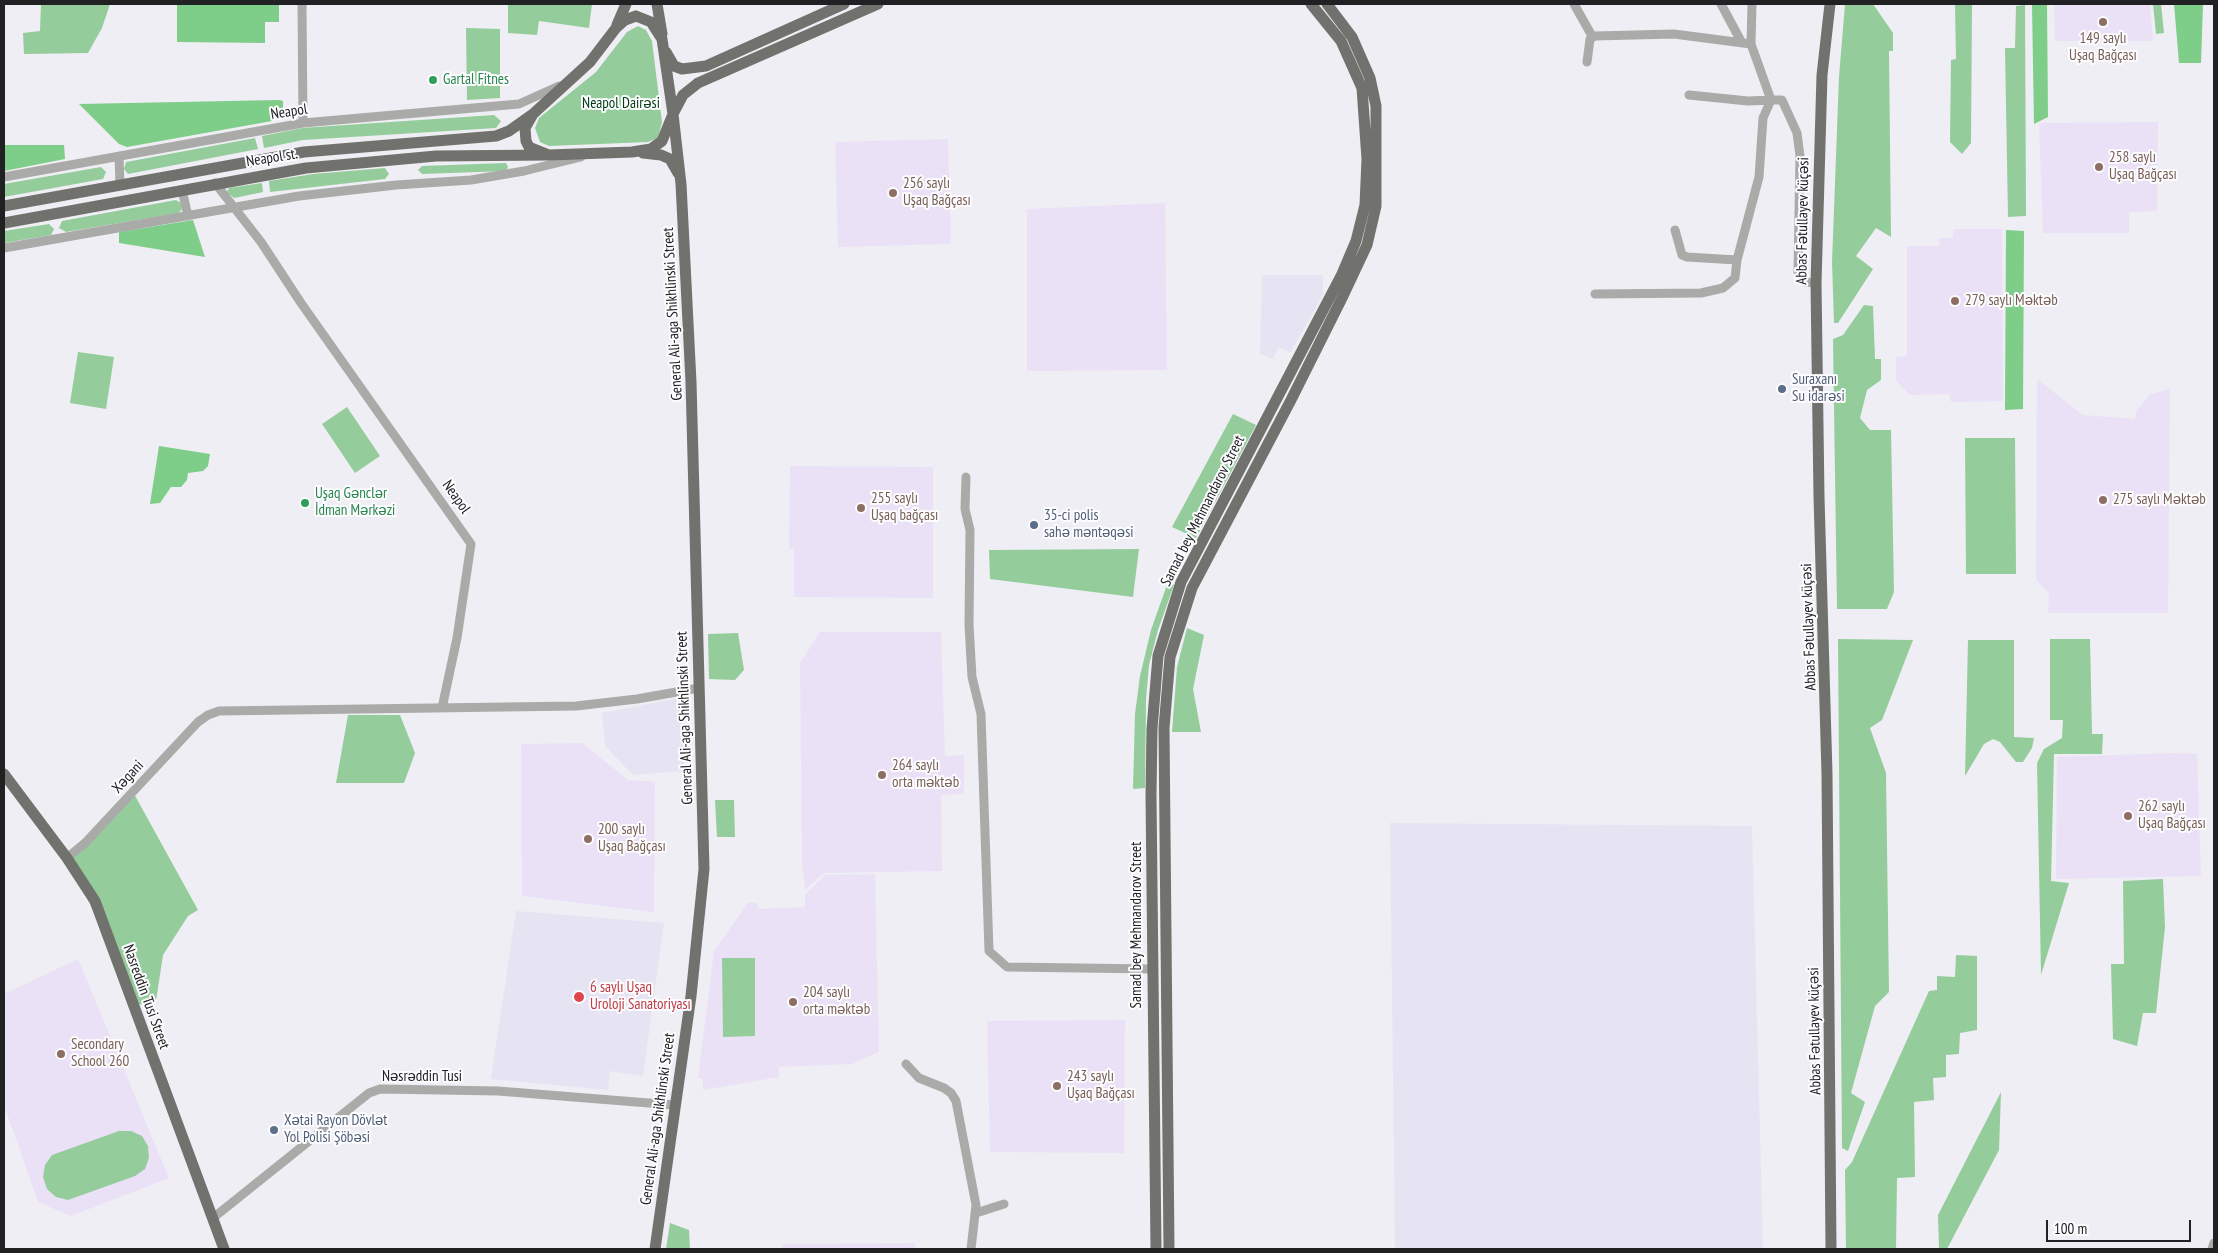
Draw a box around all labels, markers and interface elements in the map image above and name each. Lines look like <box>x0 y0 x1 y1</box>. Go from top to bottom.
marker: 149 saylı Uşaq Bağçası <box>2097 16 2109 28</box>
place label: 149 saylı Uşaq Bağçası <box>2069 30 2137 65</box>
place label: Gartal Fitnes <box>443 71 509 89</box>
marker: Gartal Fitnes <box>427 74 439 86</box>
park label: Neapol Dairəsi <box>582 95 660 113</box>
street label: Neapol <box>269 100 309 124</box>
street label: Neapol st. <box>245 145 299 171</box>
place label: 258 saylı Uşaq Bağçası <box>2109 149 2177 184</box>
street label: Abbas Fətullayev küçəsi <box>1793 157 1813 285</box>
marker: 258 saylı Uşaq Bağçası <box>2093 161 2105 173</box>
place label: 256 saylı Uşaq Bağçası <box>903 175 971 210</box>
marker: 256 saylı Uşaq Bağçası <box>887 187 899 199</box>
street label: General Ali-aga Shikhlinski Street <box>659 227 687 401</box>
place label: 279 saylı Məktəb <box>1965 292 2058 310</box>
marker: 279 saylı Məktəb <box>1949 295 1961 307</box>
place label: Suraxanı Su idarəsi <box>1792 371 1845 406</box>
marker: Suraxanı Su idarəsi <box>1776 383 1788 395</box>
street label: Samad bey Mehmandarov Street <box>1157 433 1249 589</box>
street label: Neapol <box>438 477 474 517</box>
place label: Uşaq Gənclər İdman Mərkəzi <box>315 485 395 520</box>
place label: 255 saylı Uşaq bağçası <box>871 490 938 525</box>
place label: 275 saylı Məktəb <box>2113 491 2206 509</box>
marker: 275 saylı Məktəb <box>2097 494 2109 506</box>
marker: Uşaq Gənclər İdman Mərkəzi <box>299 497 311 509</box>
marker: 255 saylı Uşaq bağçası <box>855 502 867 514</box>
place label: 35-ci polis sahə məntəqəsi <box>1044 507 1133 542</box>
marker: 35-ci polis sahə məntəqəsi <box>1028 519 1040 531</box>
street label: Abbas Fətullayev küçəsi <box>1798 563 1820 691</box>
street label: General Ali-aga Shikhlinski Street <box>673 631 697 805</box>
street label: Xəgani <box>108 757 148 797</box>
place label: 264 saylı orta məktəb <box>892 757 959 792</box>
marker: 264 saylı orta məktəb <box>876 769 888 781</box>
place label: 262 saylı Uşaq Bağçası <box>2138 798 2206 833</box>
marker: 262 saylı Uşaq Bağçası <box>2122 810 2134 822</box>
place label: 200 saylı Uşaq Bağçası <box>598 821 666 856</box>
marker: 200 saylı Uşaq Bağçası <box>582 833 594 845</box>
street label: Samad bey Mehmandarov Street <box>1128 842 1146 1008</box>
street label: Nasreddin Tusi Street <box>119 942 173 1052</box>
street label: Abbas Fətullayev küçəsi <box>1805 967 1825 1095</box>
place label: 6 saylı Uşaq Uroloji Sanatoriyası <box>590 979 691 1014</box>
place label: 204 saylı orta məktəb <box>803 984 870 1019</box>
marker: 6 saylı Uşaq Uroloji Sanatoriyası <box>572 990 586 1004</box>
marker: 204 saylı orta məktəb <box>787 996 799 1008</box>
street label: General Ali-aga Shikhlinski Street <box>637 1032 679 1206</box>
place label: Secondary School 260 <box>71 1036 129 1071</box>
marker: Secondary School 260 <box>55 1048 67 1060</box>
street label: Nəsrəddin Tusi <box>382 1068 462 1086</box>
place label: 243 saylı Uşaq Bağçası <box>1067 1068 1135 1103</box>
marker: 243 saylı Uşaq Bağçası <box>1051 1080 1063 1092</box>
place label: Xətai Rayon Dövlət Yol Polisi Şöbəsi <box>284 1112 387 1147</box>
marker: Xətai Rayon Dövlət Yol Polisi Şöbəsi <box>268 1124 280 1136</box>
scale bar <box>2048 1210 2193 1242</box>
text: 100 m <box>2054 1219 2087 1238</box>

